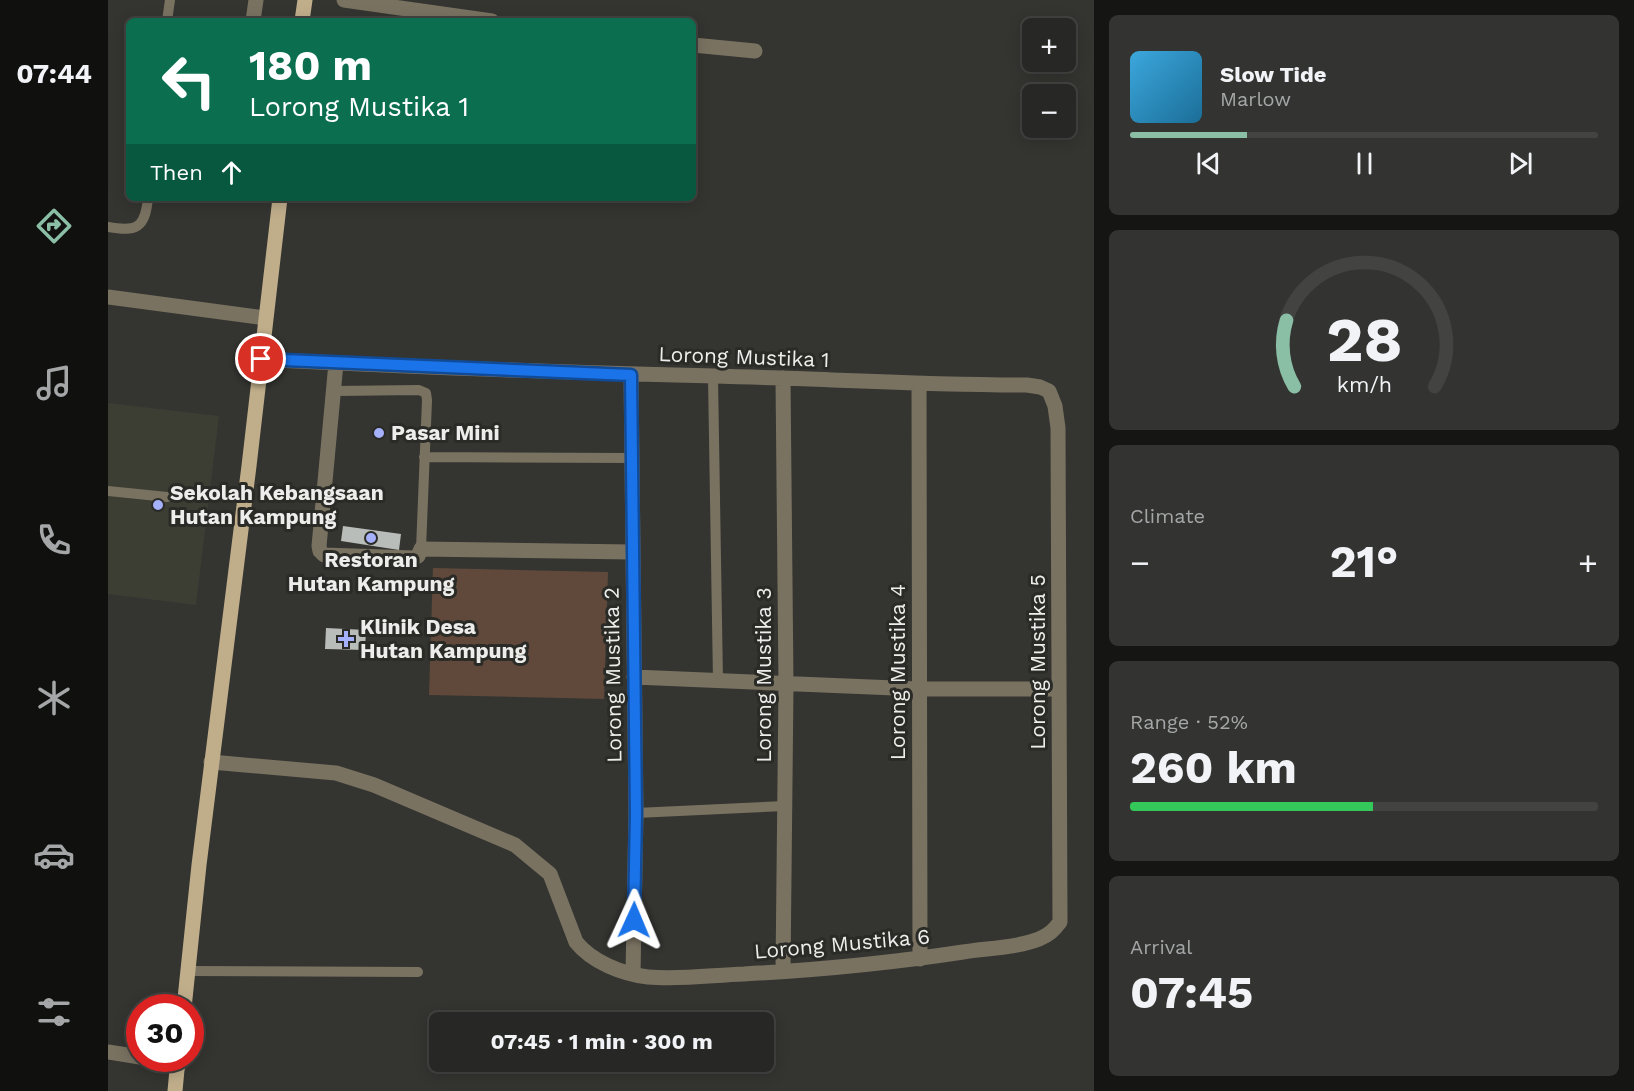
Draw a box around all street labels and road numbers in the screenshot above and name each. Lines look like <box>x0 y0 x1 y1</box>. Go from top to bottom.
street label: Lorong Mustika 1 <box>658 341 830 372</box>
street label: Lorong Mustika 5 <box>1025 574 1050 750</box>
street label: Lorong Mustika 4 <box>885 584 910 760</box>
street label: Lorong Mustika 2 <box>598 587 627 763</box>
street label: Lorong Mustika 3 <box>751 587 776 763</box>
street label: Lorong Mustika 6 <box>753 923 931 964</box>

